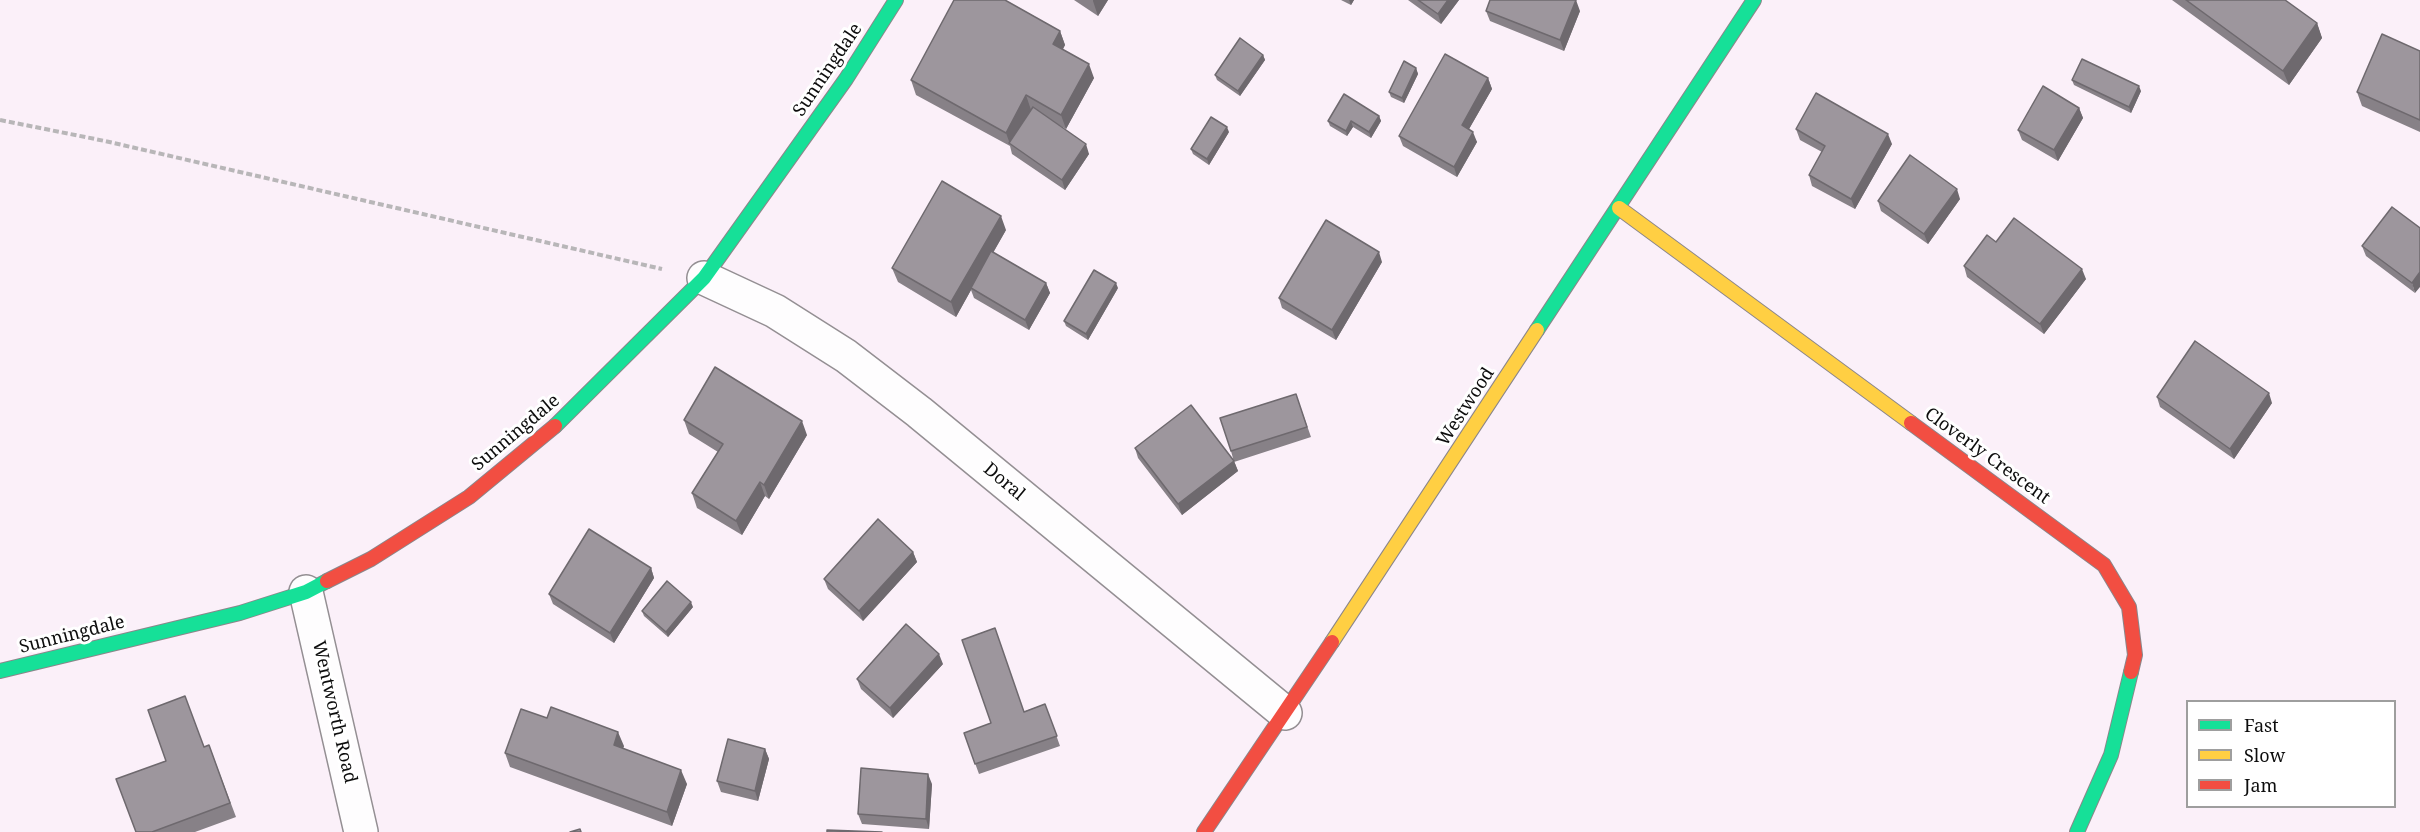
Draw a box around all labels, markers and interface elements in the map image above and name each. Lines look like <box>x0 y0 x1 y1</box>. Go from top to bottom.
street label: Sunningdale <box>789 19 867 121</box>
street label: Westwood <box>1433 364 1499 450</box>
street label: Sunningdale <box>468 390 564 476</box>
street label: Cloverly Crescent <box>1920 403 2054 509</box>
street label: Doral <box>979 459 1029 505</box>
street label: Sunningdale <box>17 611 127 659</box>
street label: Wentworth Road <box>307 639 361 785</box>
legend <box>2186 700 2396 808</box>
text: Fast <box>2244 713 2279 737</box>
text: Slow <box>2244 743 2285 767</box>
text: Jam <box>2244 773 2278 797</box>

